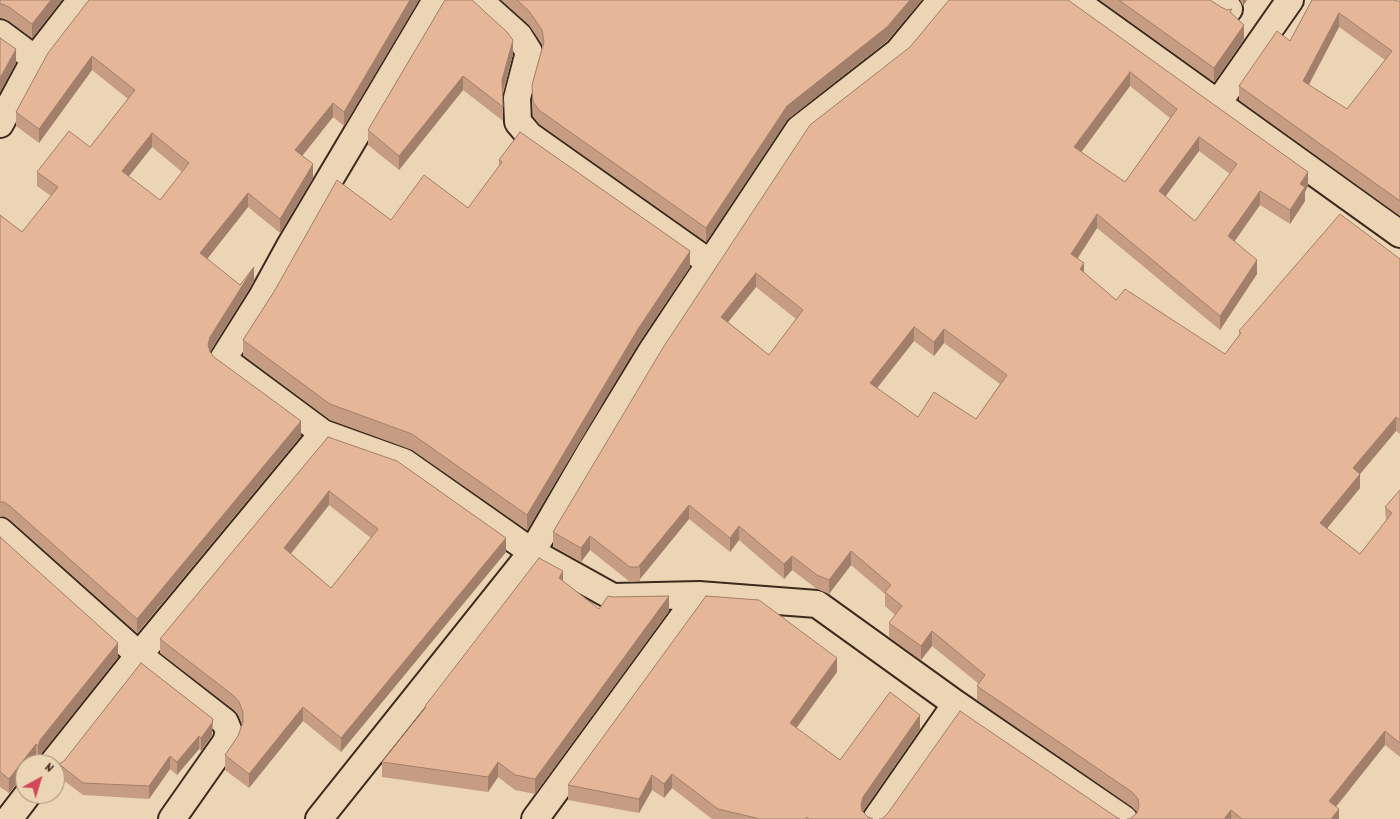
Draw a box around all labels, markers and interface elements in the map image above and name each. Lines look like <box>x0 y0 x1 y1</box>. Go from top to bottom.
north arrow <box>15 754 65 804</box>
text: N <box>40 758 58 778</box>

